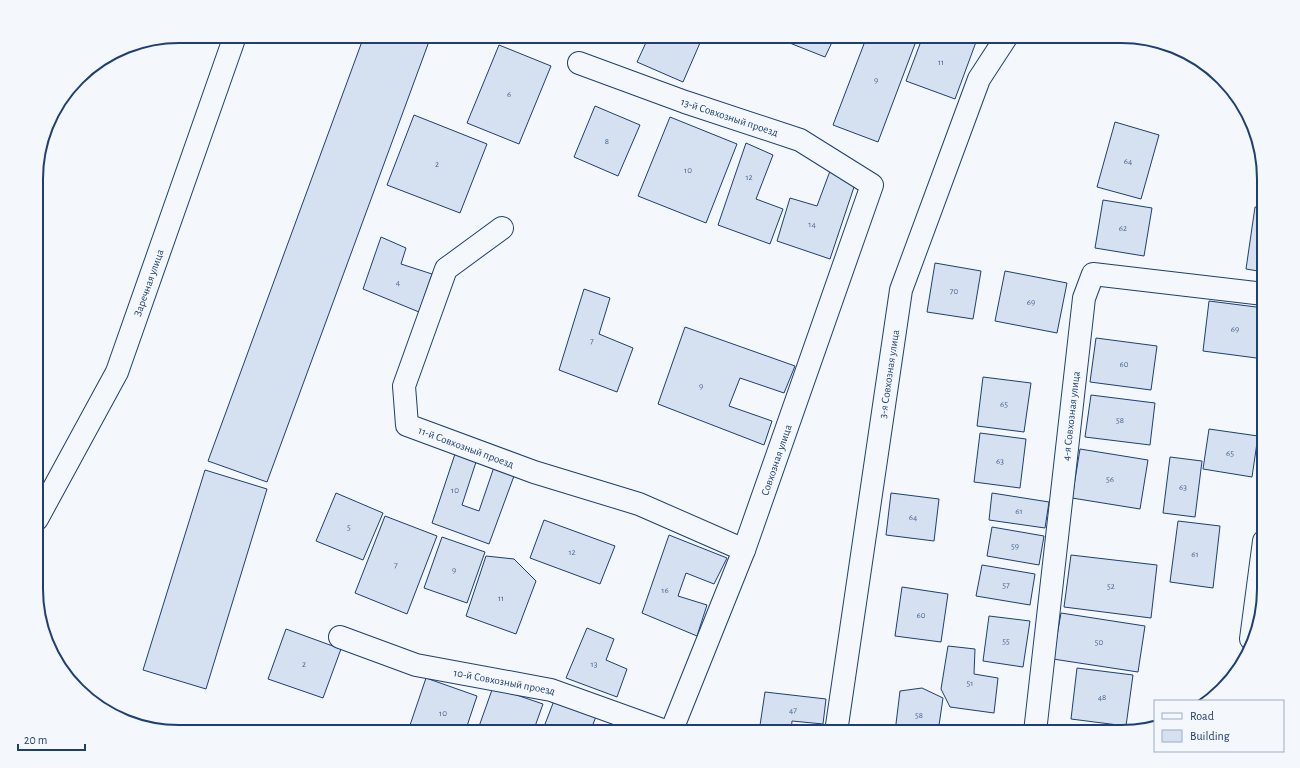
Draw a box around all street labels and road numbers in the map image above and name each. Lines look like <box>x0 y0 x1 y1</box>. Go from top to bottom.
street label: 13-й Совхозный проезд <box>679 96 780 139</box>
street label: Заречная улица <box>132 248 166 318</box>
street label: 3-я Совхозная улица <box>877 329 901 419</box>
street label: 4-я Совхозная улица <box>1061 371 1082 461</box>
street label: Совхозная улица <box>759 423 794 497</box>
street label: 11-й Совхозный проезд <box>417 425 516 470</box>
street label: 10-й Совхозный проезд <box>453 667 557 697</box>

